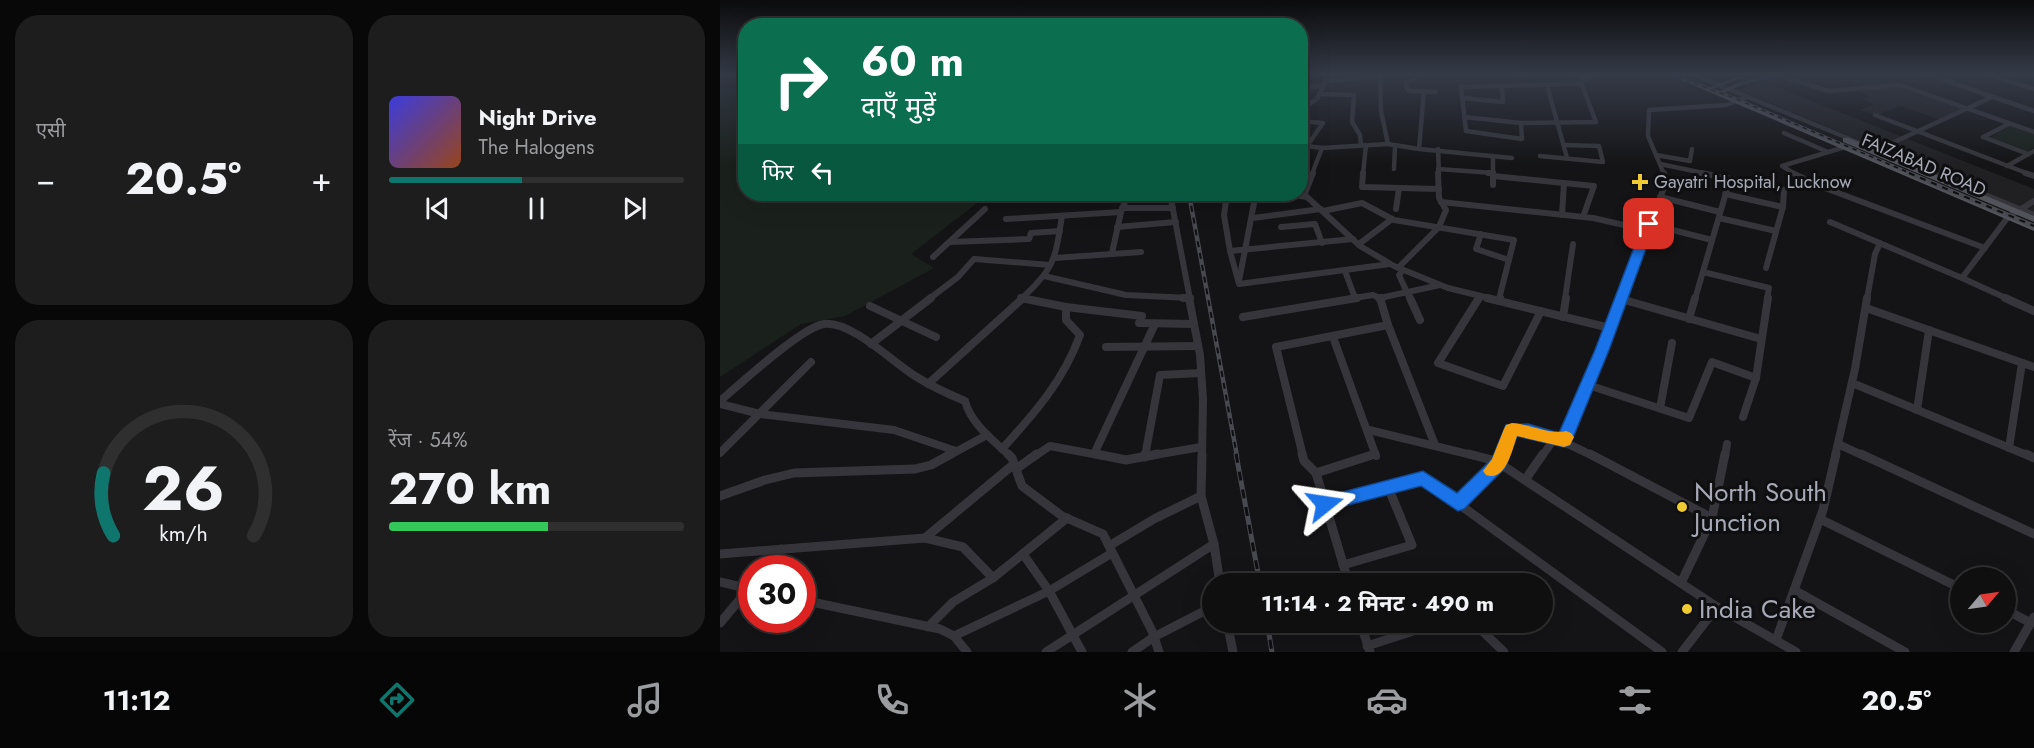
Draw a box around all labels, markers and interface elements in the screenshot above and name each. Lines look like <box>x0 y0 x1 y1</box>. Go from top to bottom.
text: 60 m <box>861 31 964 92</box>
icon: right <box>762 42 840 120</box>
text: दाएँ मुड़ें <box>861 87 936 126</box>
text: Night Drive <box>479 101 597 133</box>
text: एसी <box>36 116 66 145</box>
street label: FAIZABAD ROAD <box>1858 127 1990 203</box>
text: The Halogens <box>479 133 594 162</box>
text: 20.5° <box>125 146 241 211</box>
text: − <box>36 156 55 203</box>
text: + <box>311 156 331 203</box>
text: फिर <box>762 156 794 188</box>
icon: left <box>806 156 839 189</box>
place label: Gayatri Hospital, Lucknow <box>1654 169 1852 195</box>
marker: Gayatri Hospital, Lucknow <box>1631 173 1649 191</box>
icon: previous <box>421 192 454 225</box>
icon: pause <box>520 192 553 225</box>
icon: next <box>618 192 651 225</box>
pin <box>1623 198 1674 249</box>
icon: arrive <box>1632 207 1665 240</box>
text: रेंज · 54% <box>389 426 467 455</box>
text: 26 <box>142 443 225 533</box>
text: 270 km <box>389 456 551 521</box>
position arrow <box>1293 472 1357 536</box>
place label: North South Junction <box>1691 473 1827 541</box>
marker: North South Junction <box>1675 500 1689 514</box>
text: km/h <box>160 518 208 549</box>
speed limit sign: 30 <box>738 555 816 633</box>
north arrow <box>1950 567 2016 633</box>
map controls <box>1950 567 2016 633</box>
text: 11:14 · 2 मिनट · 490 m <box>1261 587 1494 619</box>
place label: India Cake <box>1699 590 1816 628</box>
marker: India Cake <box>1680 602 1694 616</box>
icon: directions <box>376 679 418 721</box>
icon: music <box>624 679 666 721</box>
icon: phone <box>871 679 913 721</box>
icon: climate <box>1119 679 1161 721</box>
icon: car <box>1366 679 1408 721</box>
icon: filters <box>1614 679 1656 721</box>
text: 11:12 <box>103 681 170 720</box>
text: 20.5° <box>1861 681 1931 720</box>

